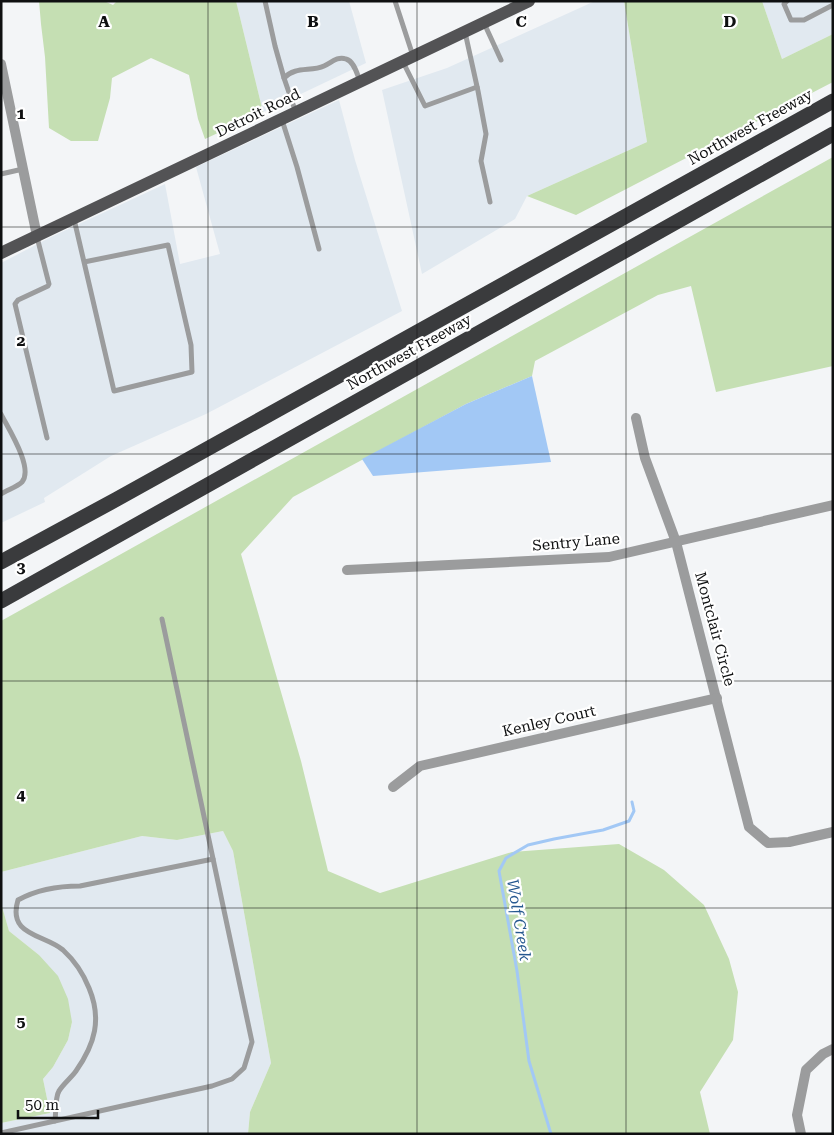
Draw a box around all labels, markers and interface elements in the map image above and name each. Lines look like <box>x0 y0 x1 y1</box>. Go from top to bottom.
text: A <box>98 12 110 31</box>
text: B <box>307 12 319 31</box>
text: C <box>515 12 527 31</box>
text: D <box>724 12 737 31</box>
street label: Detroit Road <box>213 85 304 141</box>
street label: Northwest Freeway <box>685 85 815 169</box>
text: 1 <box>17 104 26 123</box>
street label: Northwest Freeway <box>344 310 474 394</box>
text: 2 <box>17 331 26 350</box>
street label: Sentry Lane <box>532 529 620 555</box>
text: 3 <box>17 558 26 577</box>
street label: Montclair Circle <box>691 570 739 688</box>
street label: Kenley Court <box>501 701 598 740</box>
text: 4 <box>17 785 26 804</box>
water label: Wolf Creek <box>503 878 535 963</box>
text: 5 <box>17 1012 26 1031</box>
scale bar <box>18 1088 98 1120</box>
text: 50 m <box>25 1096 60 1114</box>

